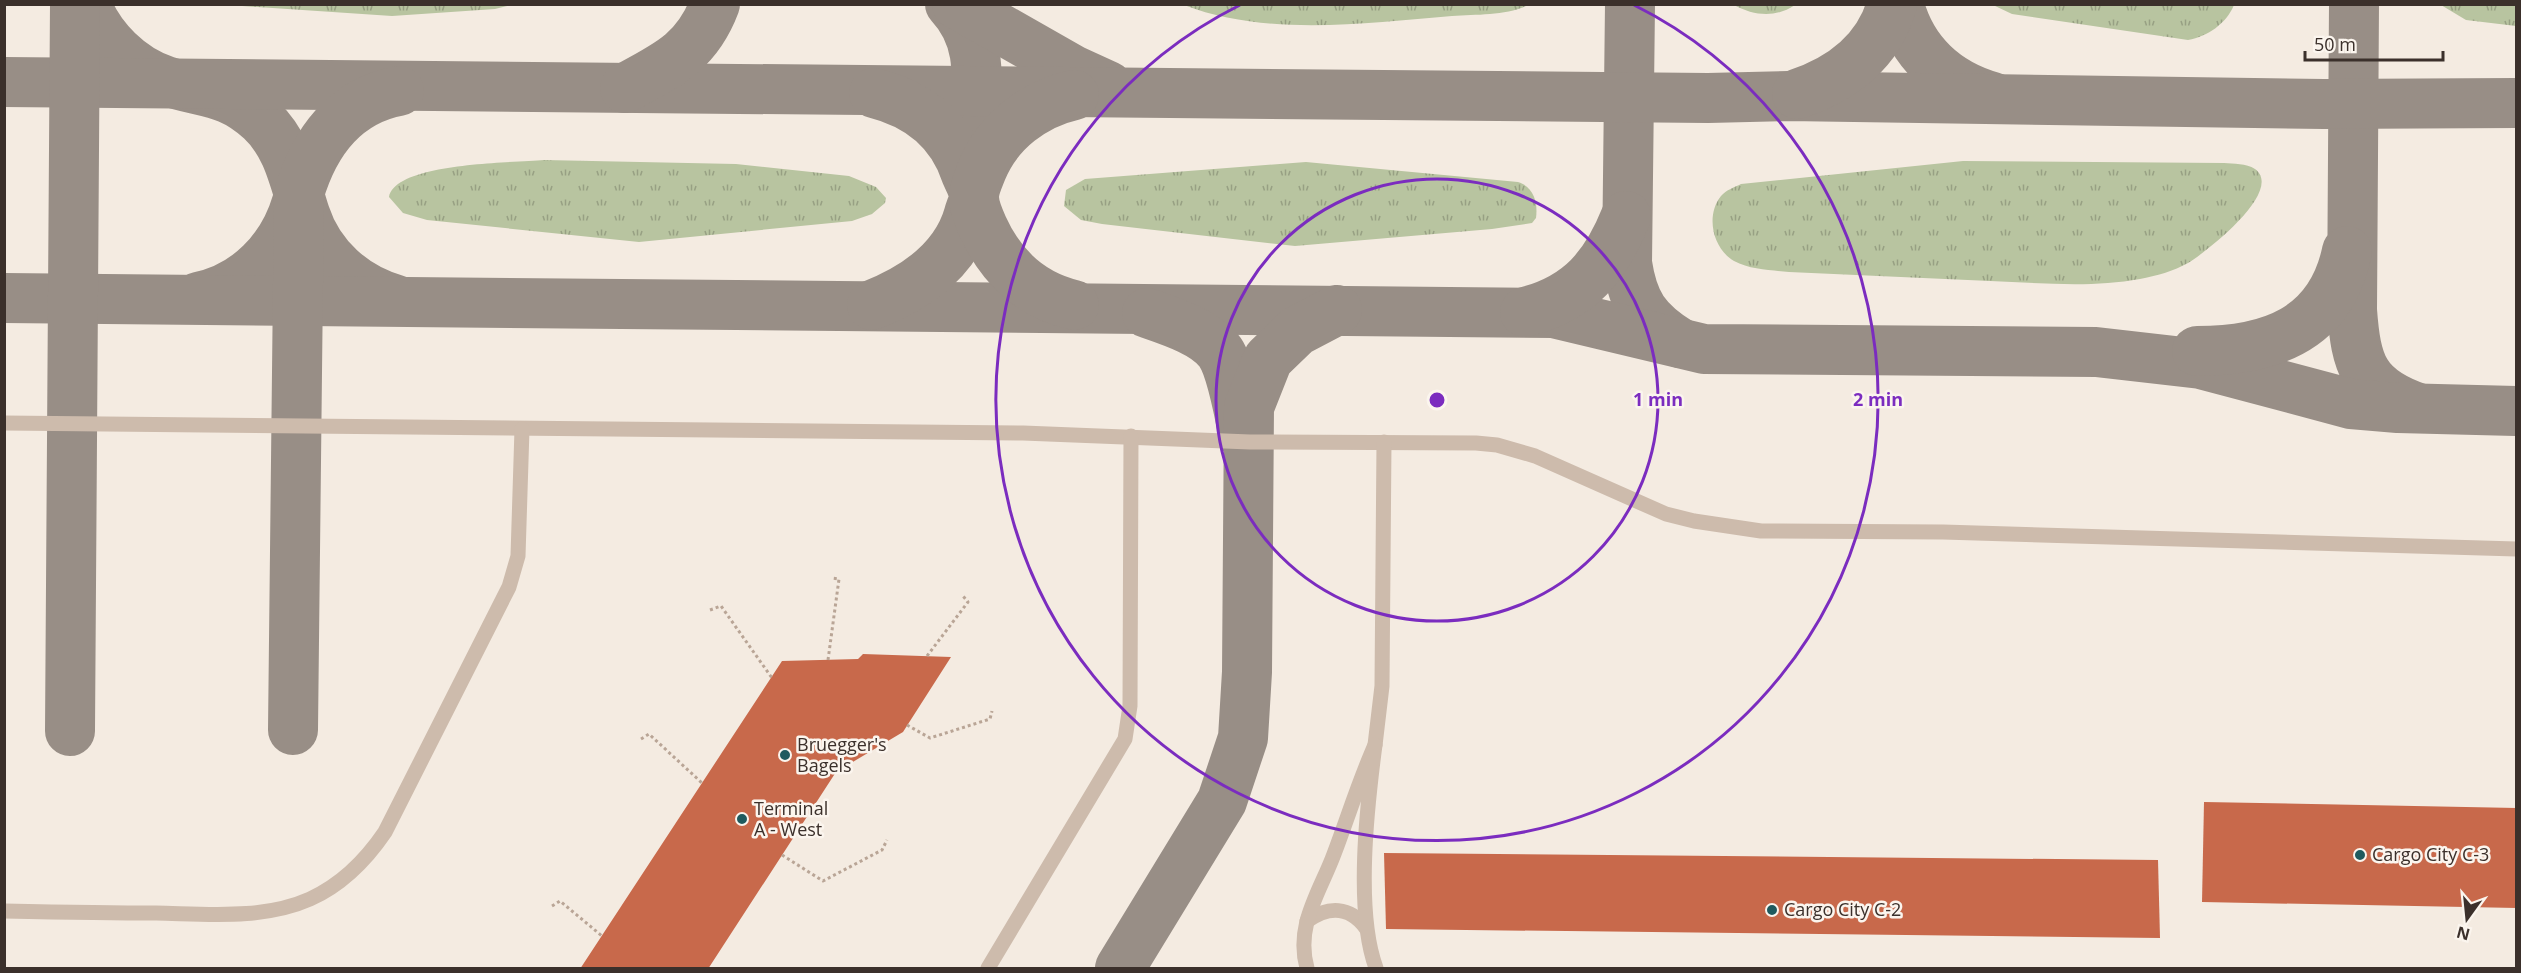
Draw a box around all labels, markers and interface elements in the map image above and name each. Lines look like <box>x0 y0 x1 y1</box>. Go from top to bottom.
scale bar <box>2305 24 2443 62</box>
text: 50 m <box>2314 32 2356 56</box>
text: 1 min <box>1633 387 1683 411</box>
text: 2 min <box>1853 387 1903 411</box>
centre of rings <box>1427 390 1447 410</box>
place label: Bruegger's Bagels <box>797 732 887 777</box>
marker: Bruegger's Bagels <box>778 748 792 762</box>
place label: Terminal A - West <box>754 796 828 841</box>
marker: Terminal A - West <box>735 812 749 826</box>
place label: Cargo City C-3 <box>2372 842 2489 866</box>
marker: Cargo City C-3 <box>2353 848 2367 862</box>
north arrow <box>2437 889 2497 949</box>
place label: Cargo City C-2 <box>1784 897 1901 921</box>
marker: Cargo City C-2 <box>1765 903 1779 917</box>
text: N <box>2454 921 2472 946</box>

